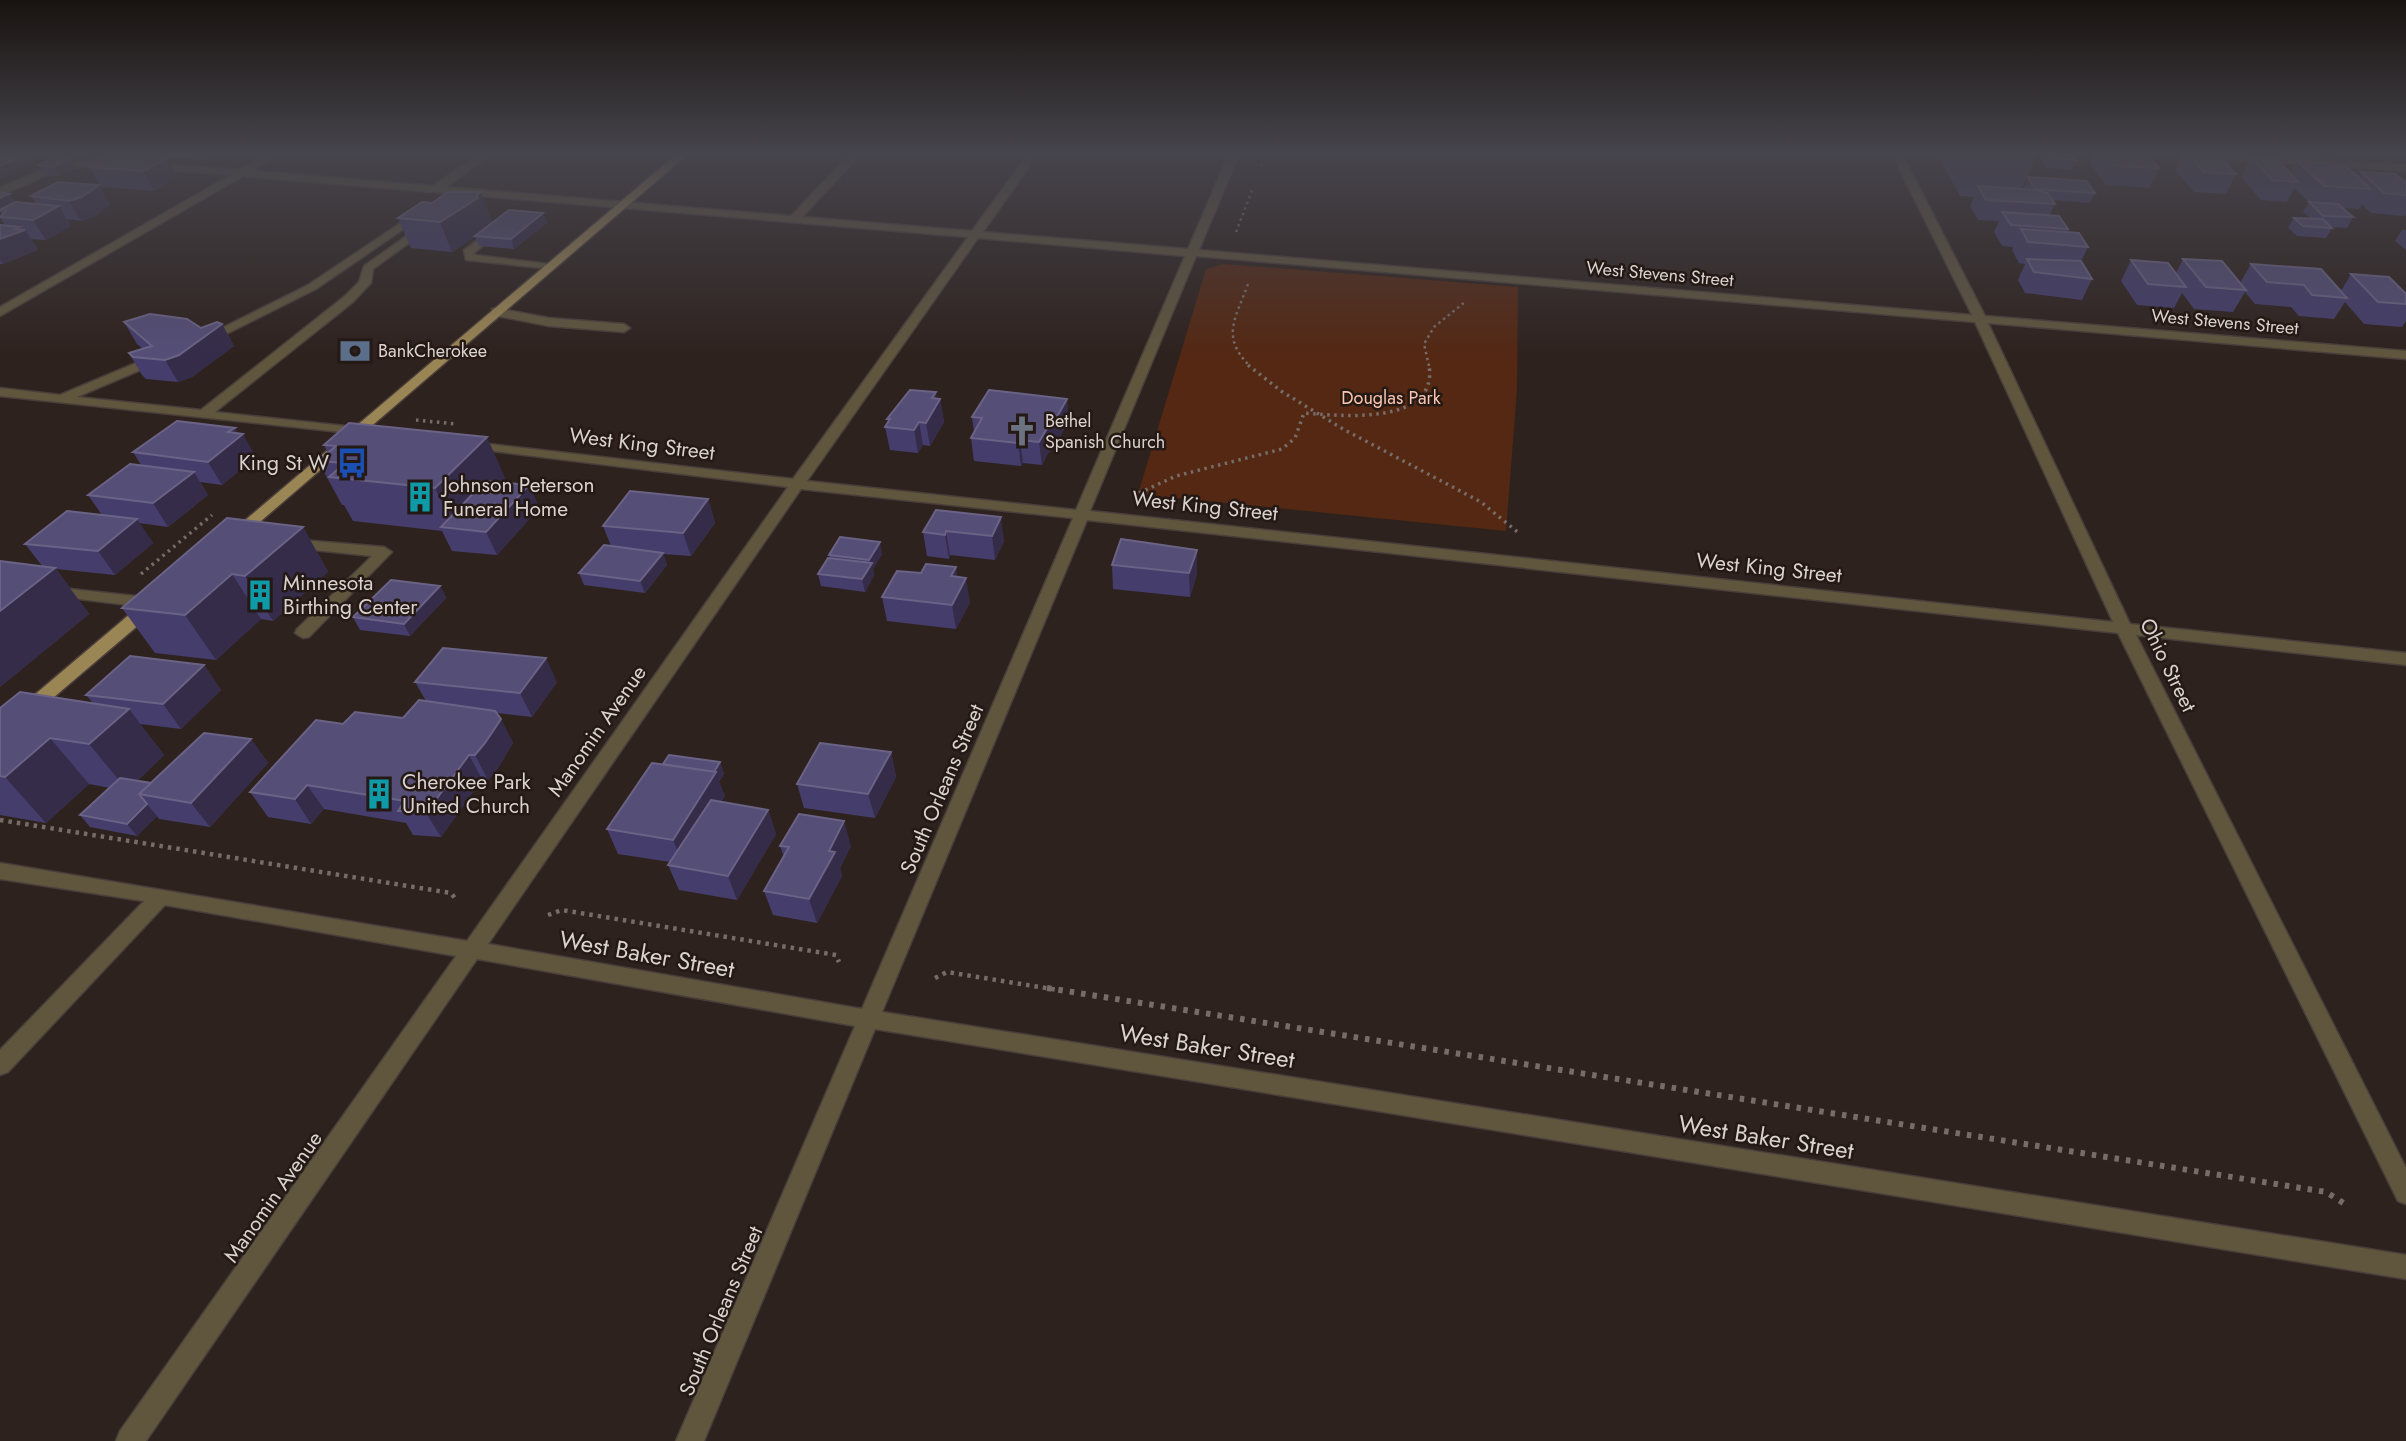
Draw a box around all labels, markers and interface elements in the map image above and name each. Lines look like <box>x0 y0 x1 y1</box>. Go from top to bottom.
street label: West Stevens Street <box>1585 255 1735 293</box>
street label: West Stevens Street <box>2150 303 2300 341</box>
bank icon: BankCherokee <box>338 334 372 368</box>
place label: BankCherokee <box>378 338 487 364</box>
park label: Douglas Park <box>1341 385 1441 411</box>
place label: Bethel Spanish Church <box>1045 408 1165 455</box>
church icon: Bethel Spanish Church <box>1005 414 1039 448</box>
street label: West King Street <box>567 420 717 468</box>
bus stop icon: King St W <box>335 446 369 480</box>
place label: King St W <box>239 448 329 478</box>
place label: Johnson Peterson Funeral Home <box>440 470 595 524</box>
building icon: Johnson Peterson Funeral Home <box>403 480 437 514</box>
street label: West King Street <box>1131 483 1279 529</box>
street label: West King Street <box>1695 545 1843 591</box>
place label: Minnesota Birthing Center <box>283 568 418 622</box>
building icon: Minnesota Birthing Center <box>243 578 277 612</box>
street label: Ohio Street <box>2132 613 2204 717</box>
street label: Manomin Avenue <box>540 659 654 803</box>
street label: South Orleans Street <box>893 699 991 879</box>
place label: Cherokee Park United Church <box>402 767 532 821</box>
building icon: Cherokee Park United Church <box>362 777 396 811</box>
street label: West Baker Street <box>557 921 737 987</box>
street label: West Baker Street <box>1117 1015 1297 1077</box>
street label: West Baker Street <box>1676 1106 1856 1168</box>
street label: Manomin Avenue <box>216 1125 330 1269</box>
street label: South Orleans Street <box>672 1221 770 1401</box>

